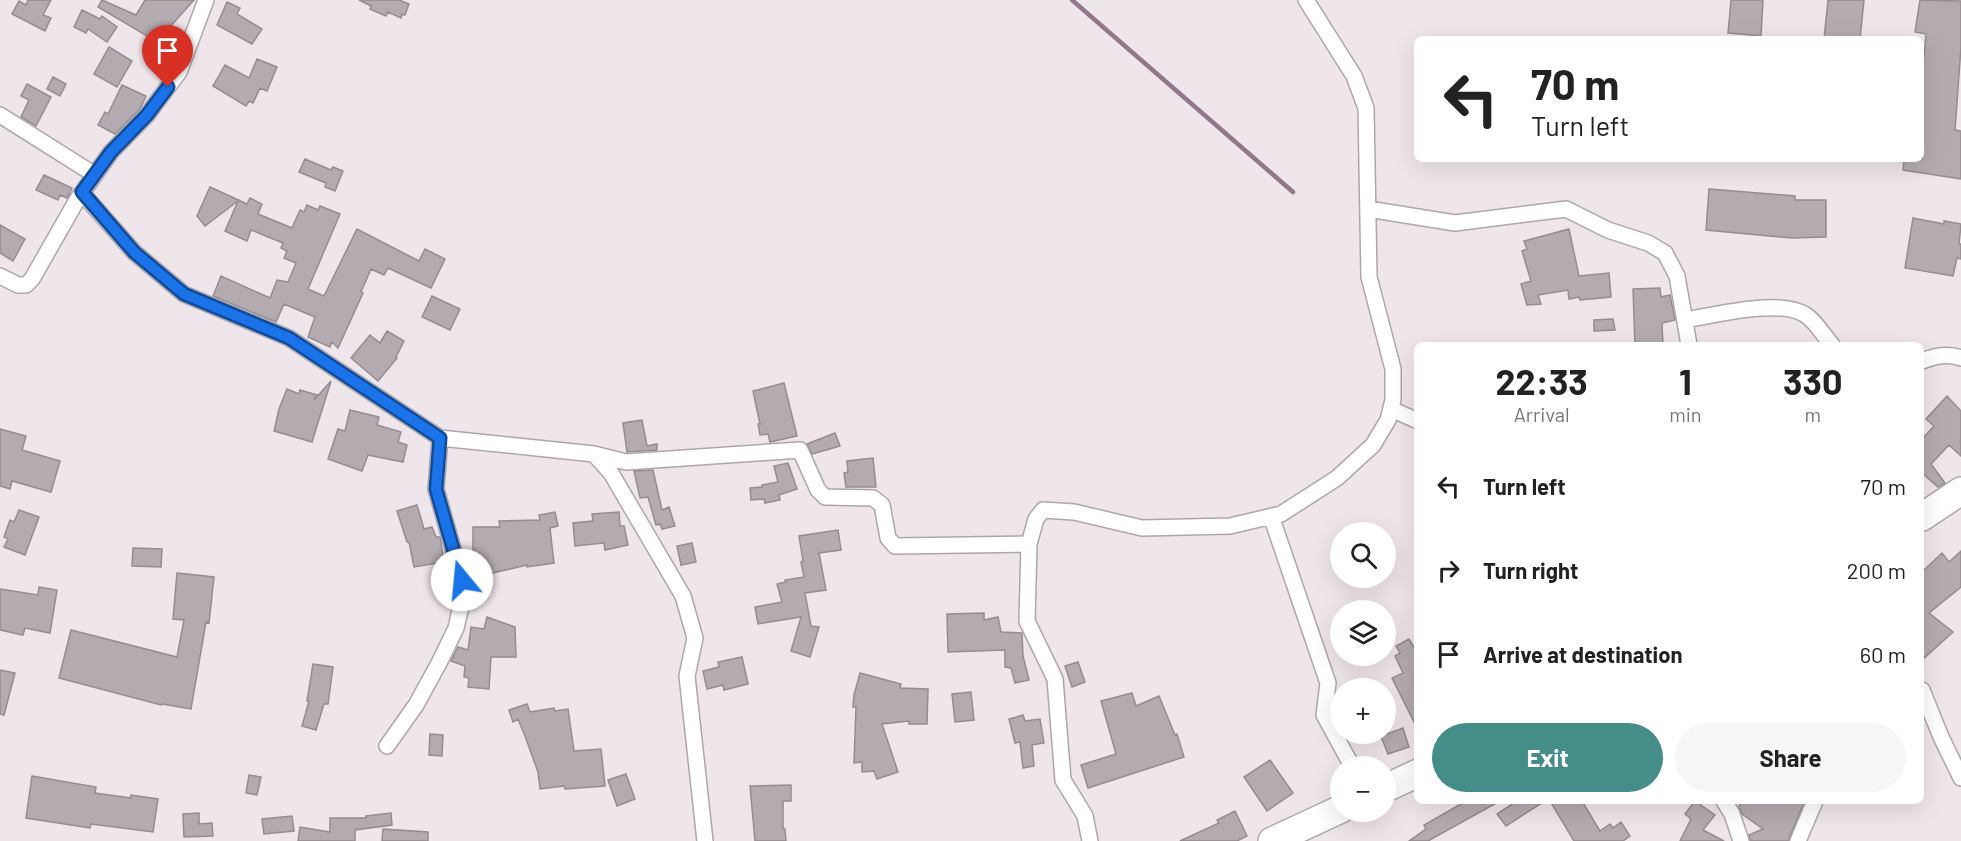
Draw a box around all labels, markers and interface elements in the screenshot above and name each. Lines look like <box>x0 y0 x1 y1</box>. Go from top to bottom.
pin <box>142 25 193 87</box>
icon: arrive <box>151 34 184 67</box>
text: 70 m <box>1531 58 1619 108</box>
icon: left <box>1432 60 1510 138</box>
text: Turn left <box>1531 109 1629 141</box>
text: 22:33 <box>1495 359 1588 402</box>
text: 1 <box>1679 359 1692 402</box>
text: 330 <box>1783 359 1843 402</box>
text: Arrival <box>1514 402 1570 426</box>
text: min <box>1669 402 1702 426</box>
text: m <box>1805 402 1821 426</box>
icon: left <box>1432 470 1465 503</box>
text: Turn left <box>1483 473 1566 499</box>
text: 70 m <box>1861 473 1906 499</box>
map controls <box>1330 522 1396 822</box>
button: search <box>1330 522 1396 588</box>
position arrow <box>430 548 494 612</box>
icon: right <box>1432 554 1465 587</box>
text: Turn right <box>1483 557 1578 583</box>
text: 200 m <box>1847 557 1906 583</box>
button: layers <box>1330 600 1396 666</box>
icon: arrive <box>1432 638 1465 671</box>
text: Arrive at destination <box>1483 641 1682 667</box>
text: 60 m <box>1860 641 1906 667</box>
button: + <box>1330 678 1396 744</box>
button: Exit <box>1432 723 1663 792</box>
button: Share <box>1675 723 1906 792</box>
button: − <box>1330 756 1396 822</box>

